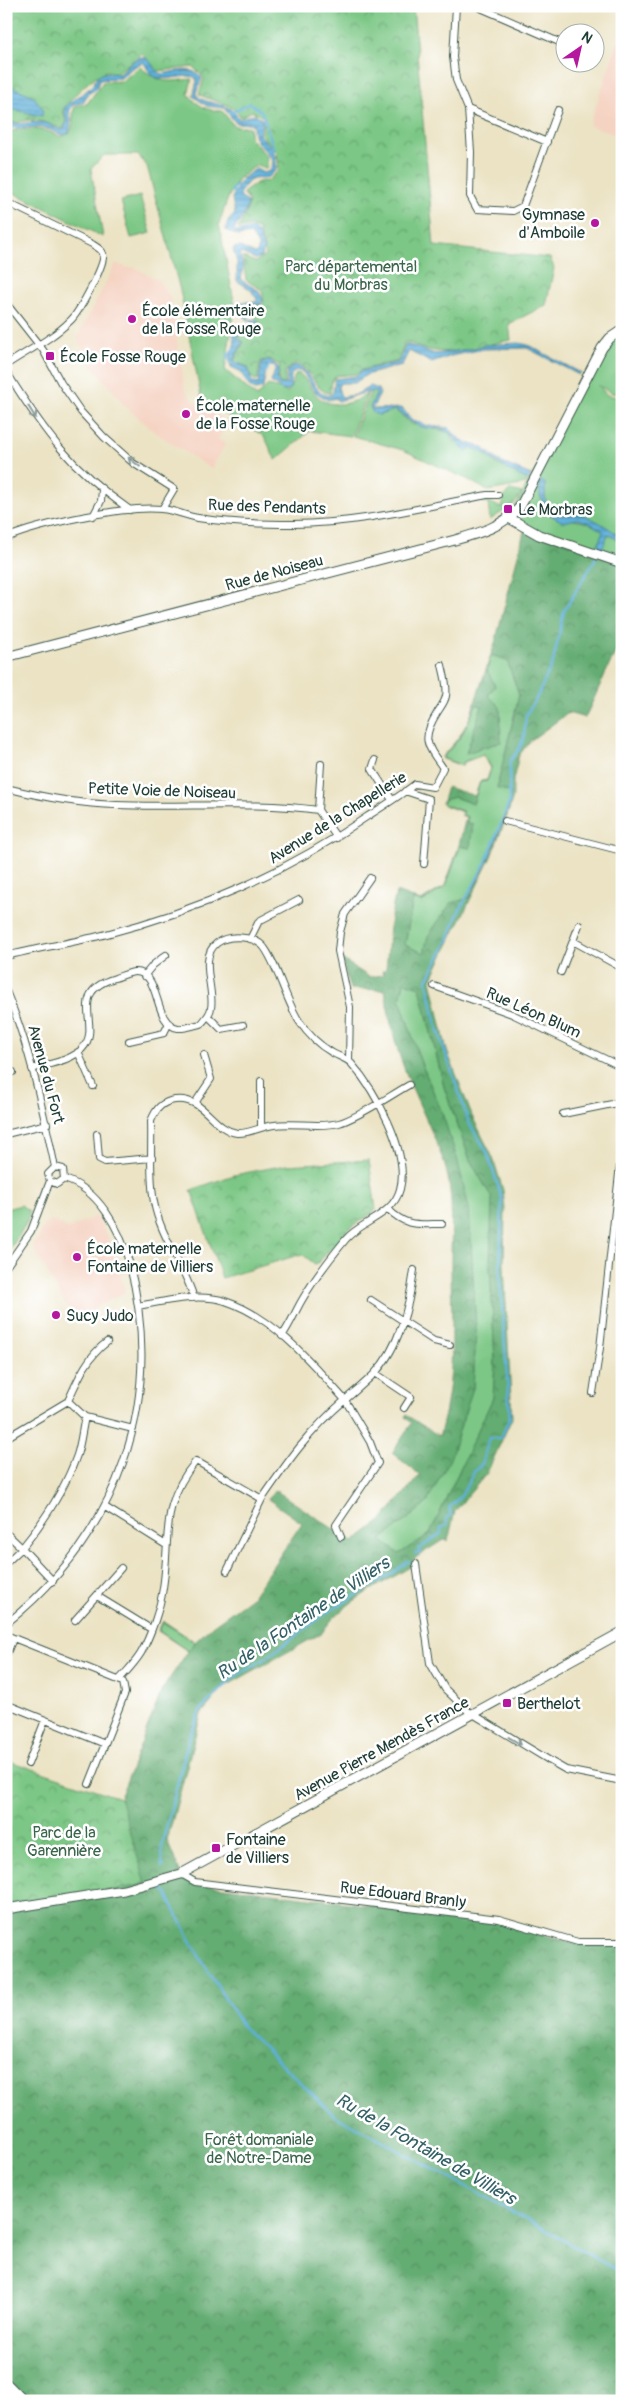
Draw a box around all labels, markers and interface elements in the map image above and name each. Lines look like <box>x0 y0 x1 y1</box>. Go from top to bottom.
north arrow <box>556 22 606 72</box>
text: N <box>578 28 596 47</box>
place label: Gymnase d'Amboile <box>519 205 585 243</box>
marker: Gymnase d'Amboile <box>589 217 601 229</box>
park label: Parc départemental du Morbras <box>285 257 417 295</box>
place label: École élémentaire de la Fosse Rouge <box>142 301 264 339</box>
marker: École élémentaire de la Fosse Rouge <box>126 313 138 325</box>
place label: École Fosse Rouge <box>60 347 186 367</box>
marker: École Fosse Rouge <box>44 350 56 362</box>
place label: École maternelle de la Fosse Rouge <box>196 396 315 434</box>
one-way arrow <box>27 405 37 419</box>
marker: École maternelle de la Fosse Rouge <box>180 408 192 420</box>
one-way arrow <box>128 457 141 468</box>
street label: Rue des Pendants <box>208 495 326 519</box>
place label: Le Morbras <box>518 500 592 520</box>
marker: Le Morbras <box>502 503 514 515</box>
street label: Rue de Noiseau <box>223 550 325 596</box>
street label: Avenue de la Chapellerie <box>265 767 410 868</box>
street label: Petite Voie de Noiseau <box>88 778 236 804</box>
street label: Rue Léon Blum <box>483 983 584 1043</box>
street label: Avenue du Fort <box>23 1023 69 1126</box>
place label: École maternelle Fontaine de Villiers <box>87 1239 213 1277</box>
marker: École maternelle Fontaine de Villiers <box>71 1251 83 1263</box>
place label: Sucy Judo <box>66 1306 134 1326</box>
marker: Sucy Judo <box>50 1309 62 1321</box>
water label: Ru de la Fontaine de Villiers <box>212 1551 396 1685</box>
street label: Avenue Pierre Mendès France <box>290 1692 473 1805</box>
place label: Berthelot <box>517 1694 581 1714</box>
marker: Berthelot <box>501 1697 513 1709</box>
one-way arrow <box>507 1736 521 1746</box>
park label: Parc de la Garennière <box>27 1823 101 1861</box>
place label: Fontaine de Villiers <box>226 1830 289 1868</box>
marker: Fontaine de Villiers <box>210 1842 222 1854</box>
street label: Rue Edouard Branly <box>339 1877 467 1913</box>
water label: Ru de la Fontaine de Villiers <box>332 2089 521 2211</box>
park label: Forêt domaniale de Notre-Dame <box>204 2130 314 2168</box>

